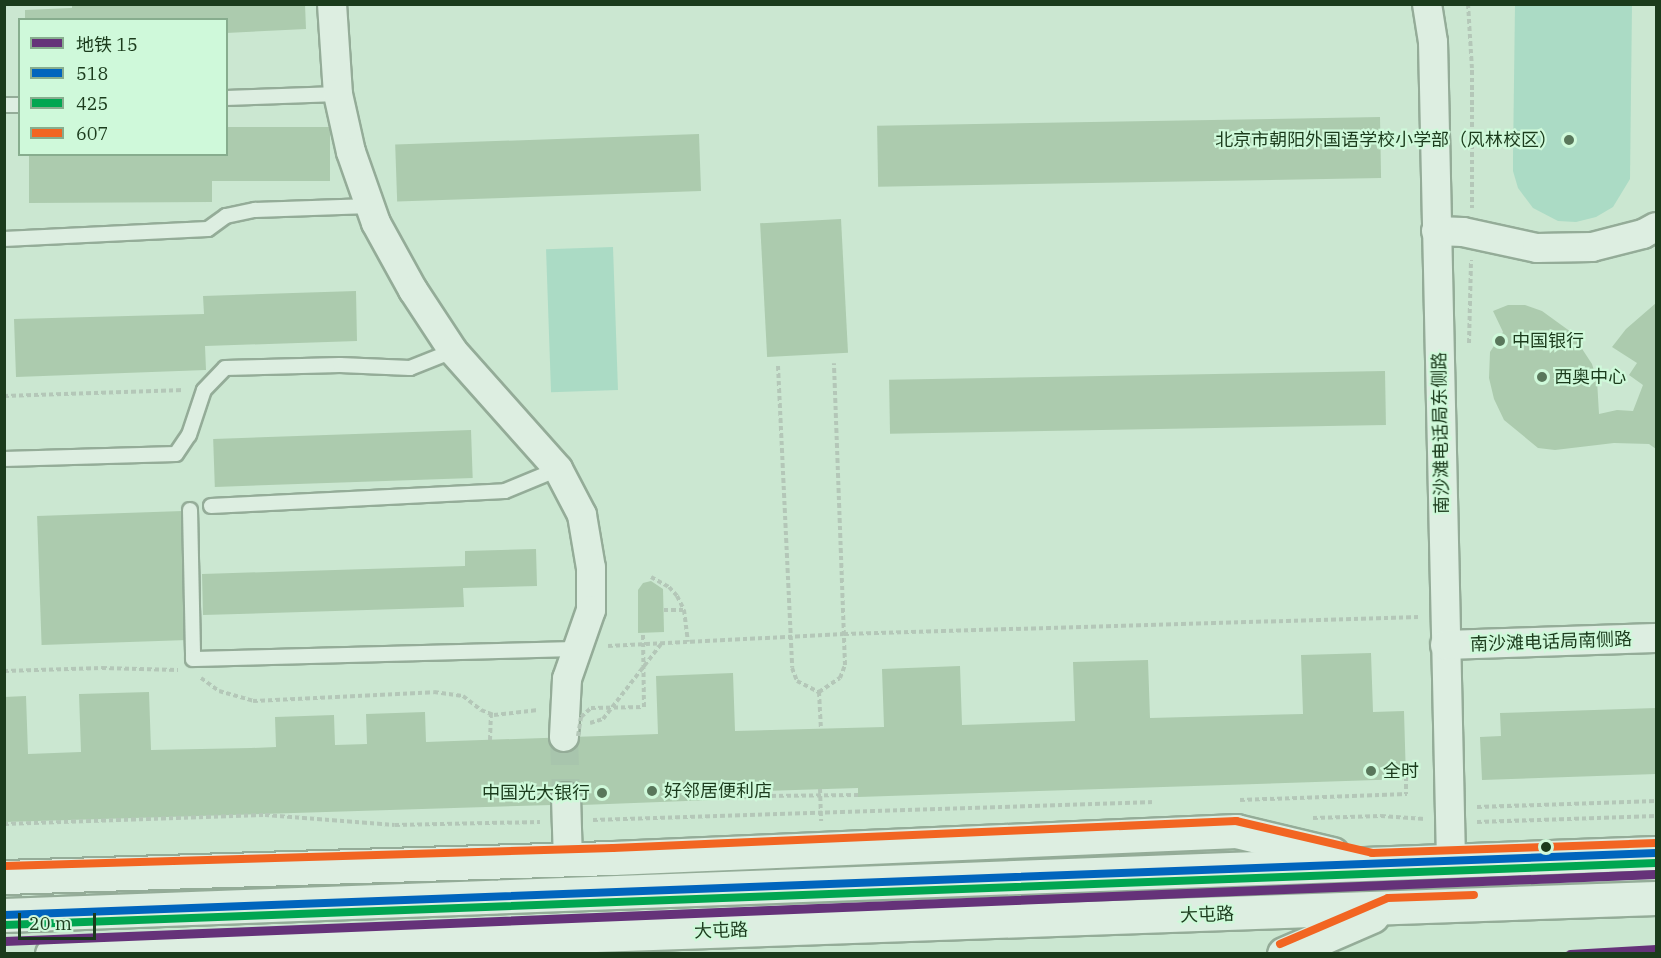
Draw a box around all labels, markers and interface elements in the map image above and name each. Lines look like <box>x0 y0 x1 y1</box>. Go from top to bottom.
legend <box>18 18 228 156</box>
text: 地铁 15 <box>76 33 138 56</box>
text: 518 <box>76 62 108 85</box>
text: 425 <box>76 92 108 115</box>
text: 607 <box>76 122 108 145</box>
place label: 北京市朝阳外国语学校小学部（风林校区） <box>1215 129 1557 151</box>
marker: 北京市朝阳外国语学校小学部（风林校区） <box>1562 133 1576 147</box>
place label: 中国银行 <box>1512 330 1584 352</box>
marker: 中国银行 <box>1493 334 1507 348</box>
street label: 南沙滩电话局东侧路 <box>1429 352 1453 514</box>
place label: 西奥中心 <box>1554 366 1626 388</box>
marker: 西奥中心 <box>1535 370 1549 384</box>
street label: 南沙滩电话局南侧路 <box>1470 628 1632 656</box>
place label: 全时 <box>1383 760 1419 782</box>
marker: 全时 <box>1364 764 1378 778</box>
place label: 好邻居便利店 <box>664 780 772 802</box>
place label: 中国光大银行 <box>482 782 590 804</box>
marker: 好邻居便利店 <box>645 784 659 798</box>
marker: 中国光大银行 <box>595 786 609 800</box>
unlabelled marker <box>1540 841 1552 853</box>
scale bar <box>21 901 99 939</box>
street label: 大屯路 <box>1180 903 1234 927</box>
text: 20 m <box>29 912 72 935</box>
street label: 大屯路 <box>694 919 748 943</box>

